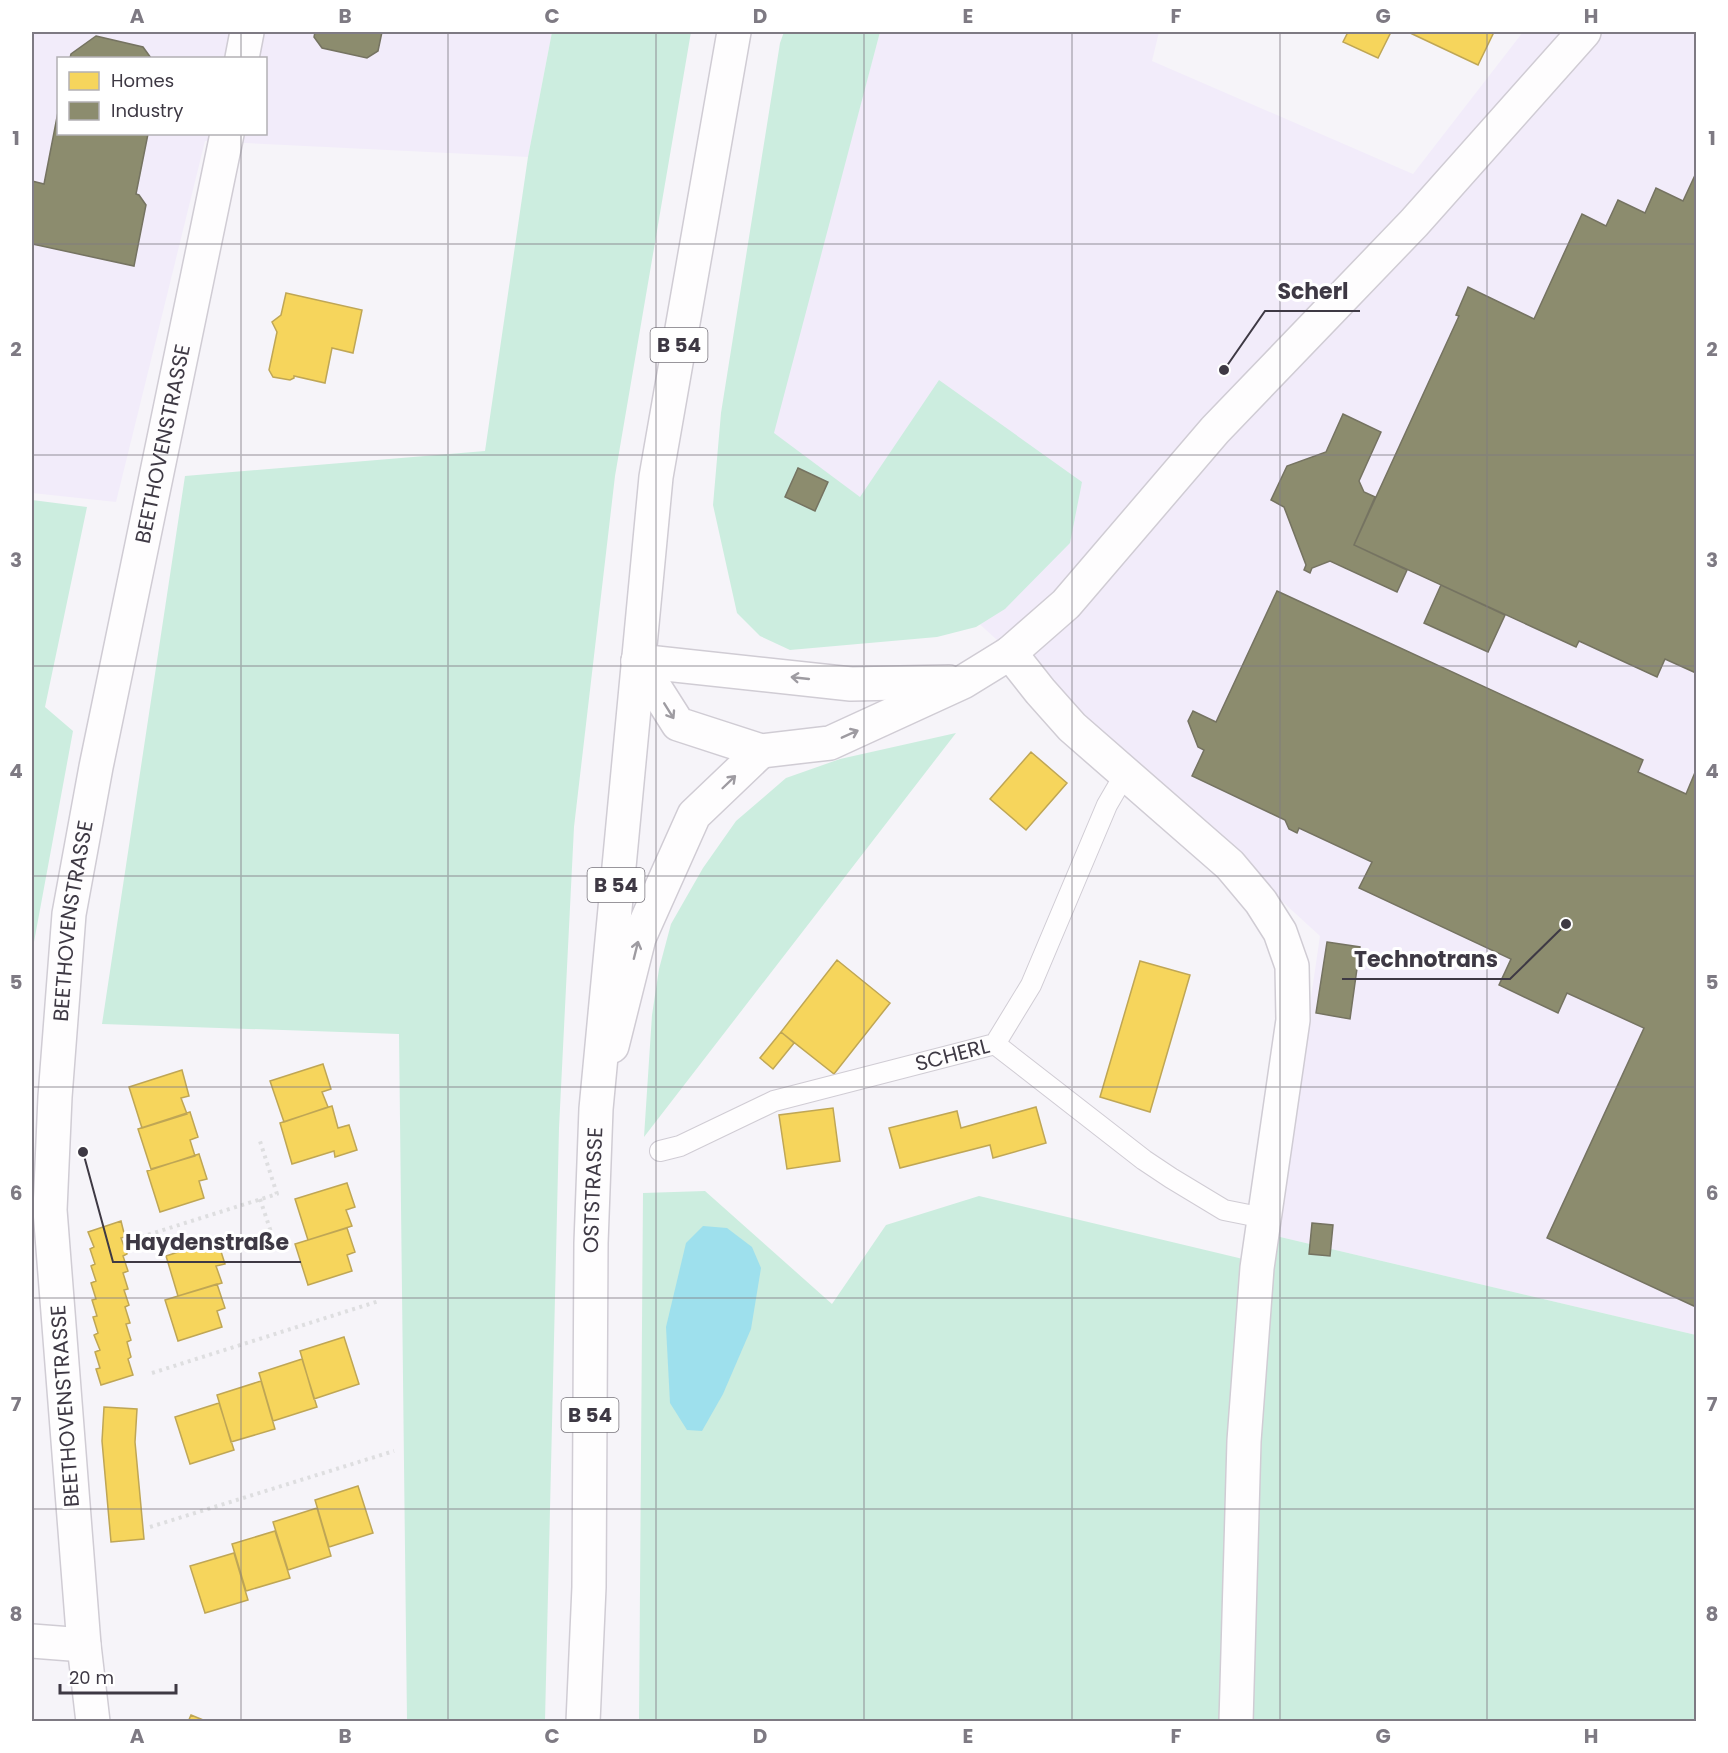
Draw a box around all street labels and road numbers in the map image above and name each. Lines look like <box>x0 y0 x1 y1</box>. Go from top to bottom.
road number: B 54 <box>650 328 708 362</box>
street label: BEETHOVENSTRASSE <box>128 342 197 546</box>
street label: BEETHOVENSTRASSE <box>46 818 100 1023</box>
road number: B 54 <box>588 868 644 902</box>
street label: SCHERL <box>912 1031 992 1078</box>
street label: OSTSTRASSE <box>576 1127 609 1253</box>
street label: BEETHOVENSTRASSE <box>43 1304 86 1508</box>
road number: B 54 <box>562 1398 618 1432</box>

